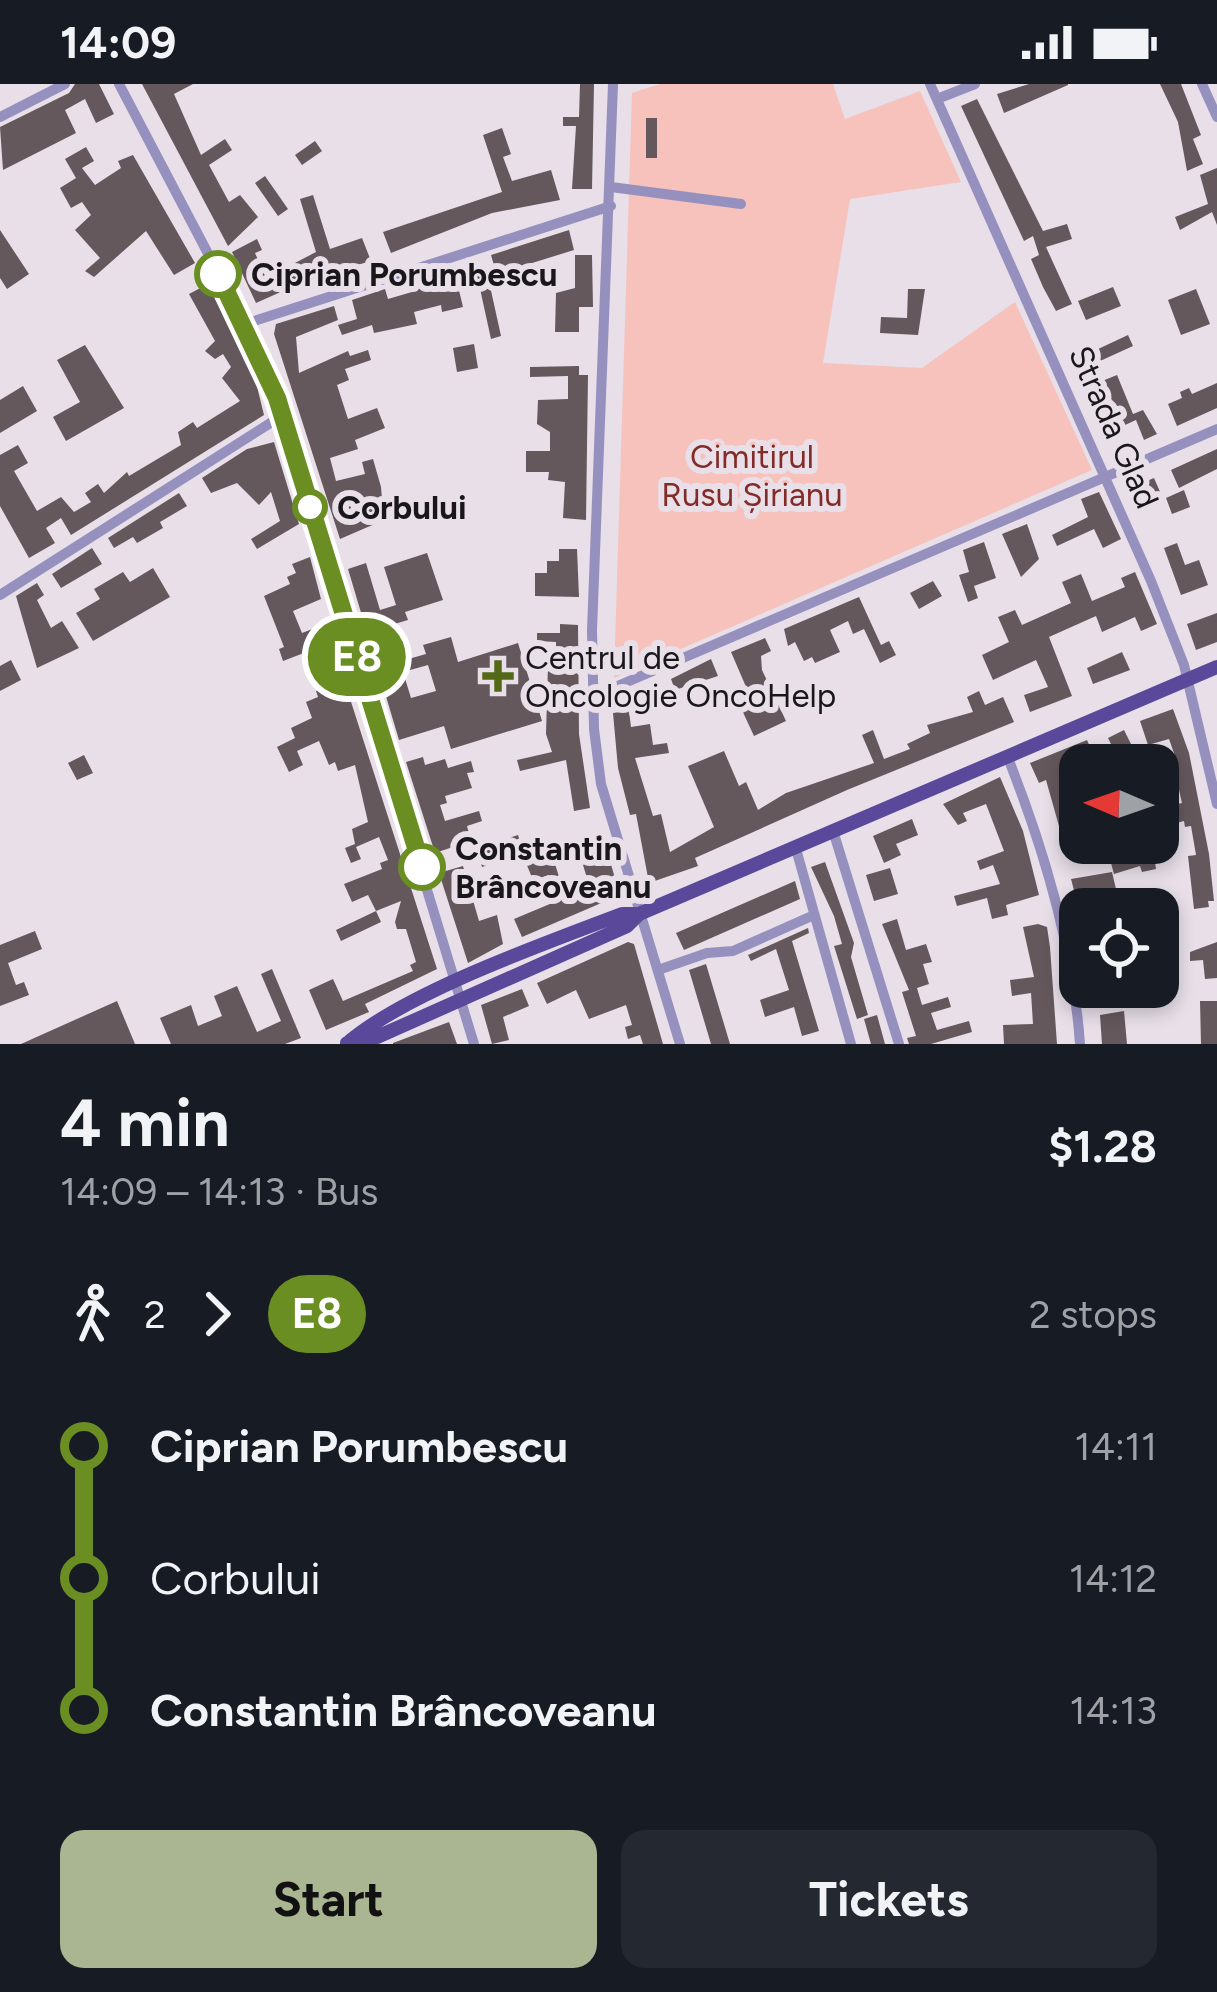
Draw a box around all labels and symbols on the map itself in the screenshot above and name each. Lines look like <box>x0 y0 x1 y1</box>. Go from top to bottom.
marker: Ciprian Porumbescu <box>196 252 240 296</box>
place label: Ciprian Porumbescu <box>251 255 558 294</box>
street label: Strada Glad <box>1061 340 1167 514</box>
park label: Cimitirul Rusu Șirianu <box>661 437 843 514</box>
place label: Corbului <box>337 488 467 527</box>
marker: Corbului <box>294 491 326 523</box>
line badge: E8 <box>303 618 411 696</box>
place label: Centrul de Oncologie OncoHelp <box>525 638 836 715</box>
marker: Centrul de Oncologie OncoHelp <box>482 660 514 692</box>
north arrow <box>1059 744 1179 864</box>
place label: Constantin Brâncoveanu <box>455 829 652 906</box>
marker: Constantin Brâncoveanu <box>400 845 444 889</box>

